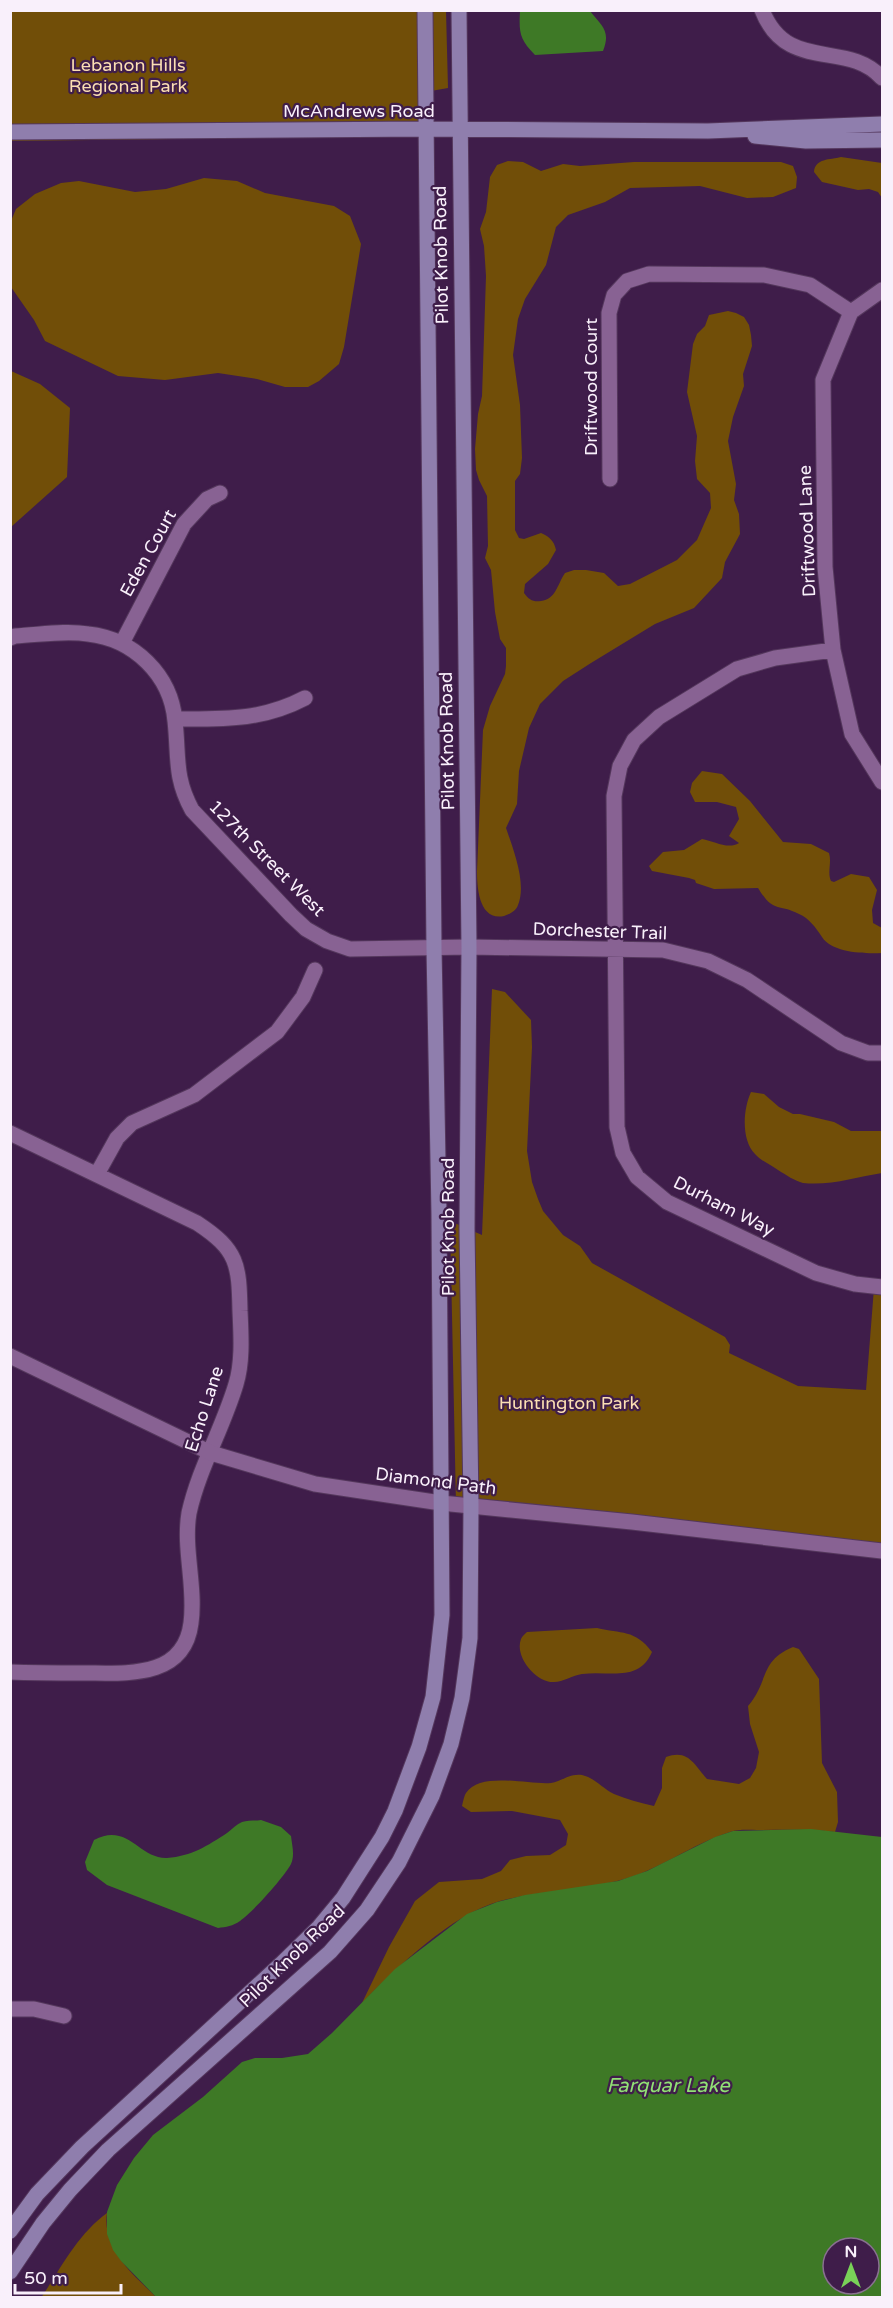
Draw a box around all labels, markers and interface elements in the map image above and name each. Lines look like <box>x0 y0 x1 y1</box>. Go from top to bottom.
park label: Lebanon Hills Regional Park <box>69 54 187 97</box>
street label: McAndrews Road <box>283 100 435 122</box>
street label: Pilot Knob Road <box>429 186 453 324</box>
street label: Driftwood Court <box>580 318 602 456</box>
street label: Driftwood Lane <box>794 465 820 597</box>
street label: Eden Court <box>115 505 181 600</box>
street label: Pilot Knob Road <box>435 672 459 810</box>
street label: 127th Street West <box>204 795 330 921</box>
street label: Dorchester Trail <box>532 918 668 944</box>
street label: Pilot Knob Road <box>437 1158 459 1296</box>
street label: Durham Way <box>670 1171 779 1241</box>
street label: Echo Lane <box>180 1363 228 1455</box>
park label: Huntington Park <box>499 1392 639 1414</box>
street label: Diamond Path <box>374 1463 498 1499</box>
street label: Pilot Knob Road <box>235 1900 349 2012</box>
water label: Farquar Lake <box>607 2074 731 2098</box>
north arrow <box>821 2236 881 2296</box>
text: N <box>845 2242 857 2262</box>
scale bar <box>15 2257 122 2295</box>
text: 50 m <box>24 2267 68 2289</box>

